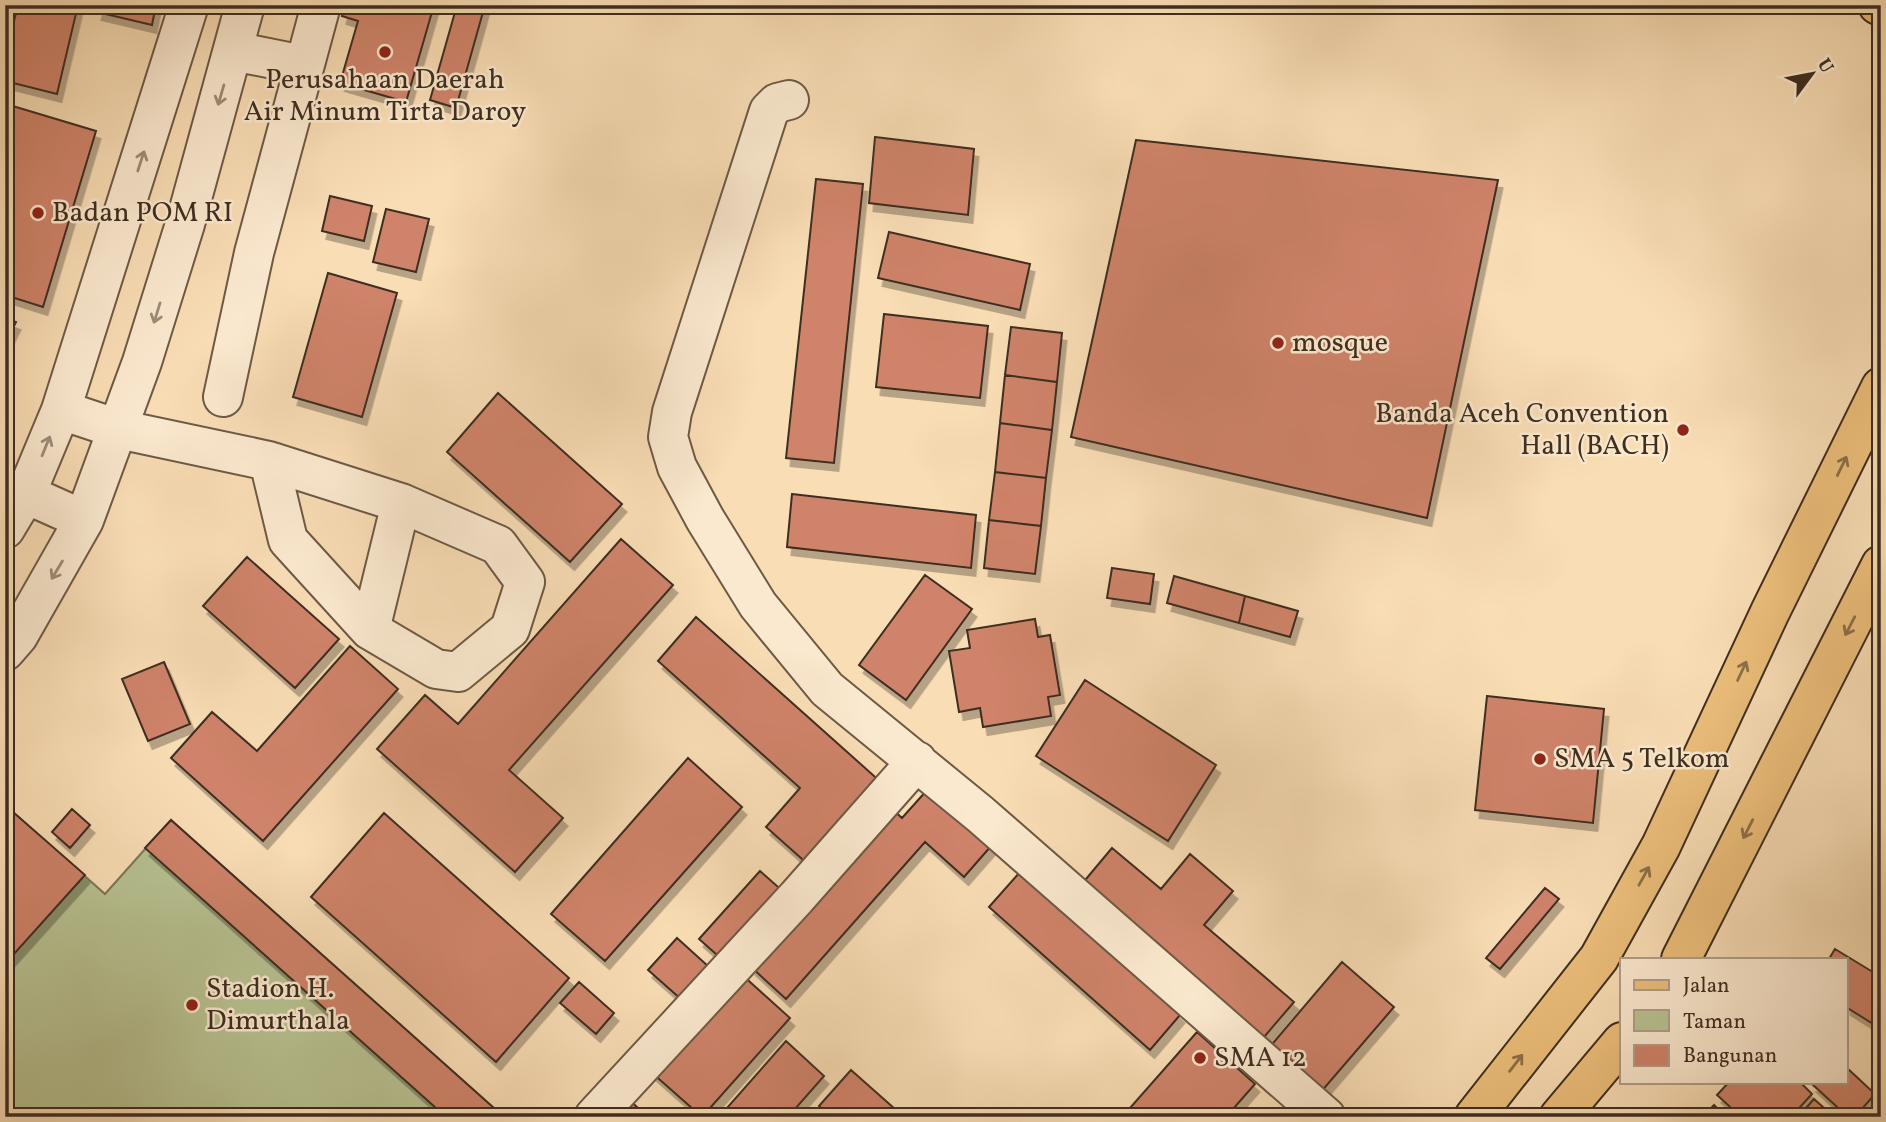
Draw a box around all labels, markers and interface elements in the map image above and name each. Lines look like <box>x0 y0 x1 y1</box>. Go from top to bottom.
north arrow <box>1778 38 1848 108</box>
marker: Perusahaan Daerah Air Minum Tirta Daroy <box>377 44 393 60</box>
text: U <box>1810 54 1839 78</box>
place label: Perusahaan Daerah Air Minum Tirta Daroy <box>244 61 526 132</box>
one-way arrow <box>214 83 227 106</box>
one-way arrow <box>136 150 148 172</box>
place label: Badan POM RI <box>52 194 233 233</box>
marker: Badan POM RI <box>30 205 46 221</box>
one-way arrow <box>150 302 163 324</box>
place label: mosque <box>1292 324 1388 363</box>
marker: mosque <box>1270 335 1286 351</box>
place label: Banda Aceh Convention Hall (BACH) <box>1375 395 1669 466</box>
marker: Banda Aceh Convention Hall (BACH) <box>1675 422 1691 438</box>
one-way arrow <box>41 436 54 458</box>
one-way arrow <box>1835 456 1849 477</box>
one-way arrow <box>50 560 64 580</box>
one-way arrow <box>1843 615 1857 636</box>
one-way arrow <box>1736 661 1749 682</box>
place label: SMA 5 Telkom <box>1554 740 1730 779</box>
marker: SMA 5 Telkom <box>1532 751 1548 767</box>
one-way arrow <box>1741 818 1755 839</box>
one-way arrow <box>1637 867 1651 887</box>
legend <box>1620 958 1848 1084</box>
place label: Stadion H. Dimurthala <box>206 970 350 1041</box>
text: Jalan <box>1683 972 1730 1001</box>
marker: Stadion H. Dimurthala <box>184 997 200 1013</box>
text: Taman <box>1683 1008 1746 1037</box>
place label: SMA 12 <box>1214 1039 1307 1078</box>
text: Bangunan <box>1683 1042 1777 1071</box>
marker: SMA 12 <box>1192 1050 1208 1066</box>
one-way arrow <box>1508 1055 1523 1073</box>

